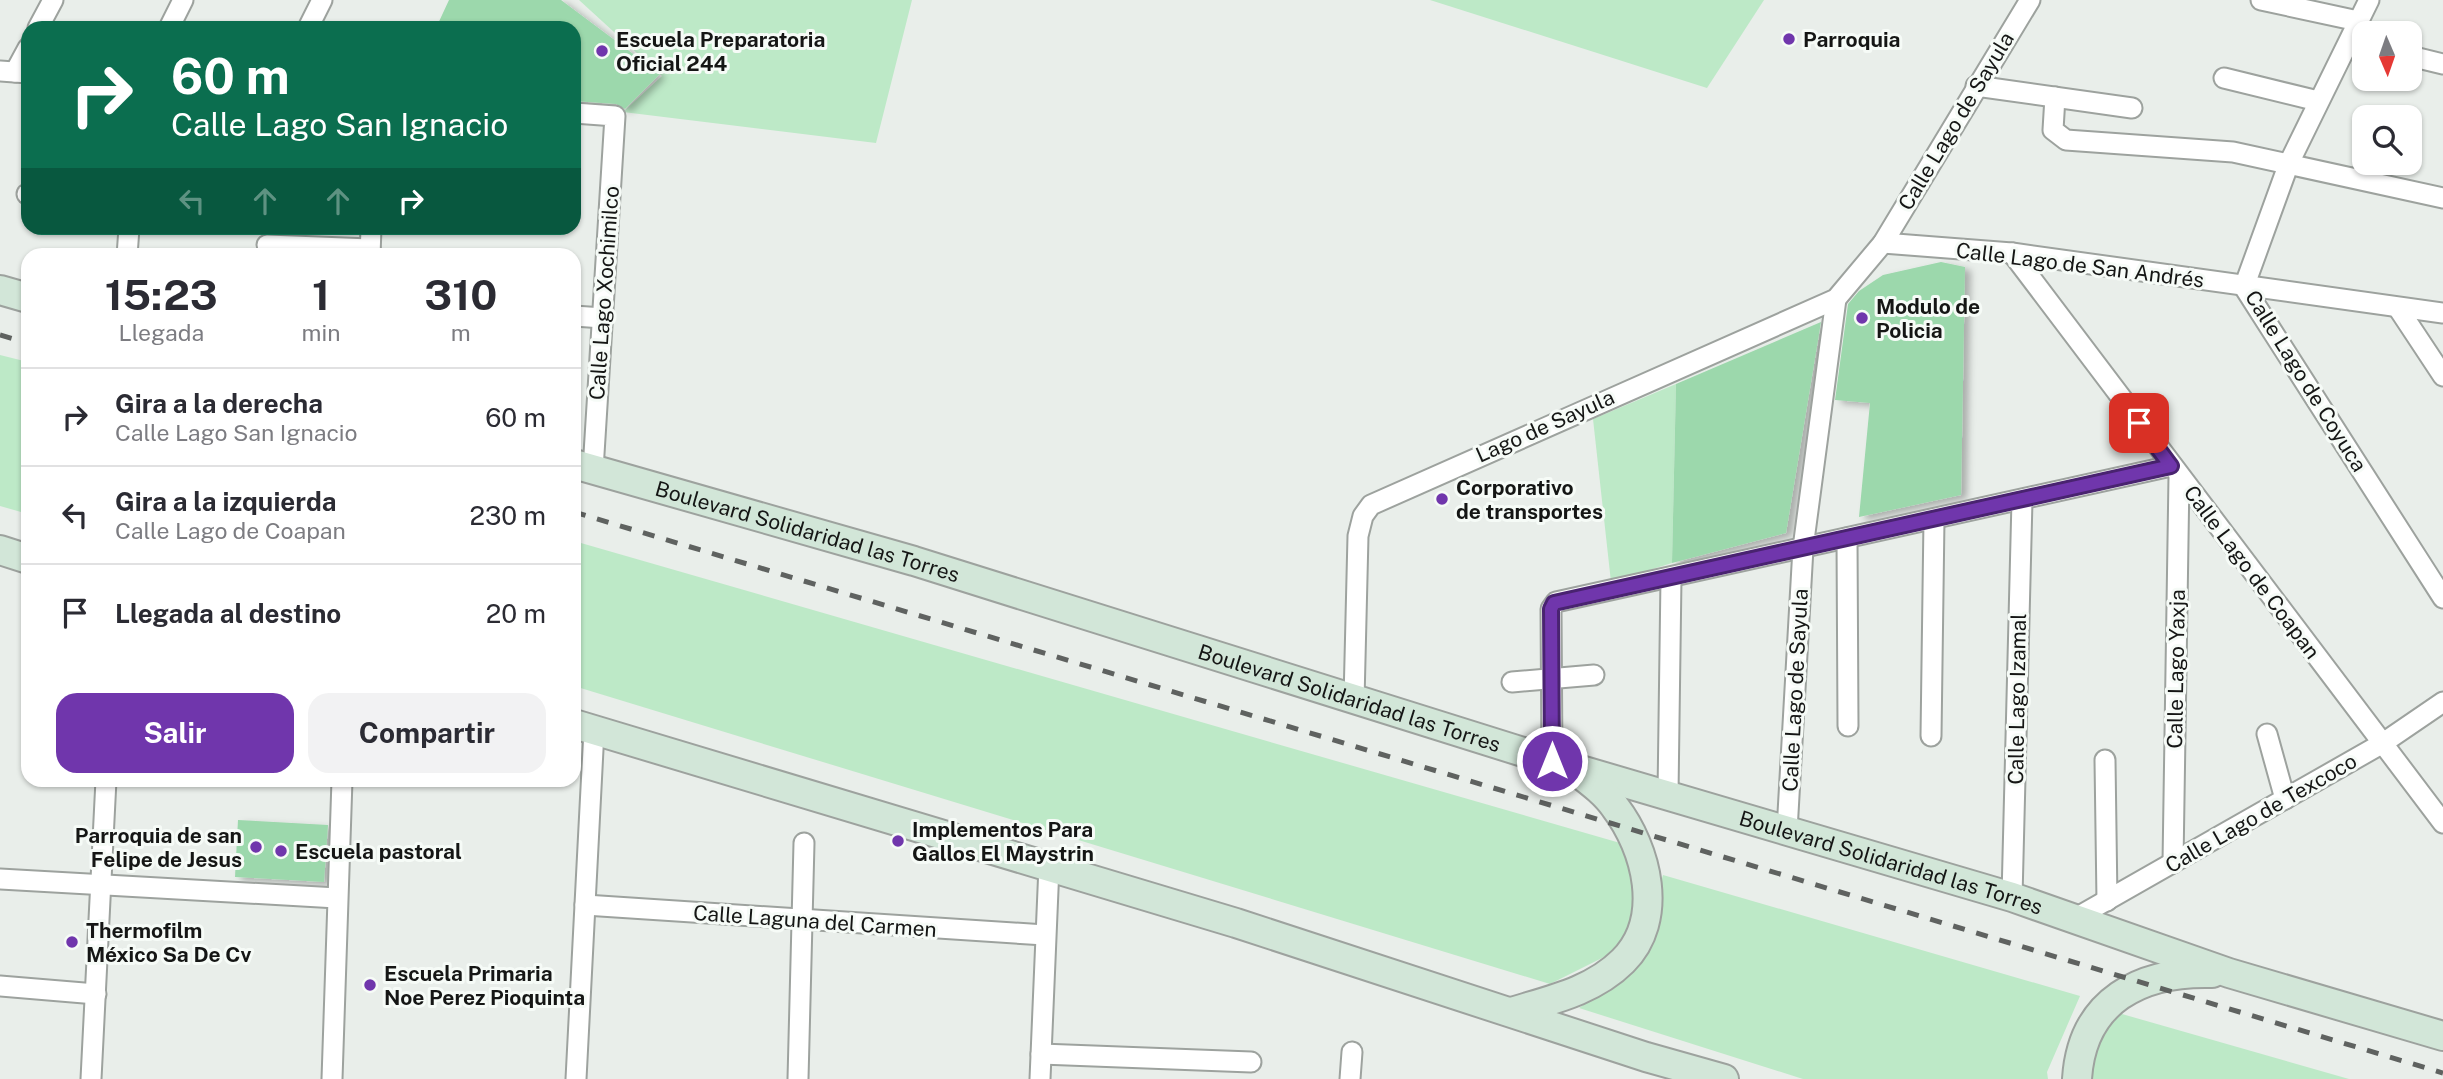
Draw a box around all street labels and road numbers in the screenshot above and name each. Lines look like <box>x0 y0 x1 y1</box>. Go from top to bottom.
street label: Calle Lago de Sayula <box>1893 27 2019 215</box>
street label: Calle Lago Xochimilco <box>584 185 624 401</box>
street label: Calle Lago de San Andrés <box>1955 237 2205 293</box>
street label: Calle Lago de Coyuca <box>2240 286 2372 476</box>
street label: Lago de Sayula <box>1472 384 1618 468</box>
street label: Boulevard Solidaridad las Torres <box>653 475 963 587</box>
street label: Calle Lago de Coapan <box>2179 480 2325 664</box>
street label: Calle Lago de Sayula <box>1777 588 1813 792</box>
street label: Calle Lago Yaxja <box>2162 589 2190 749</box>
street label: Calle Lago Izamal <box>2003 613 2031 785</box>
street label: Boulevard Solidaridad las Torres <box>1195 638 1504 757</box>
street label: Calle Lago de Texcoco <box>2161 748 2361 878</box>
street label: Boulevard Solidaridad las Torres <box>1736 805 2046 919</box>
street label: Calle Laguna del Carmen <box>692 900 938 942</box>

